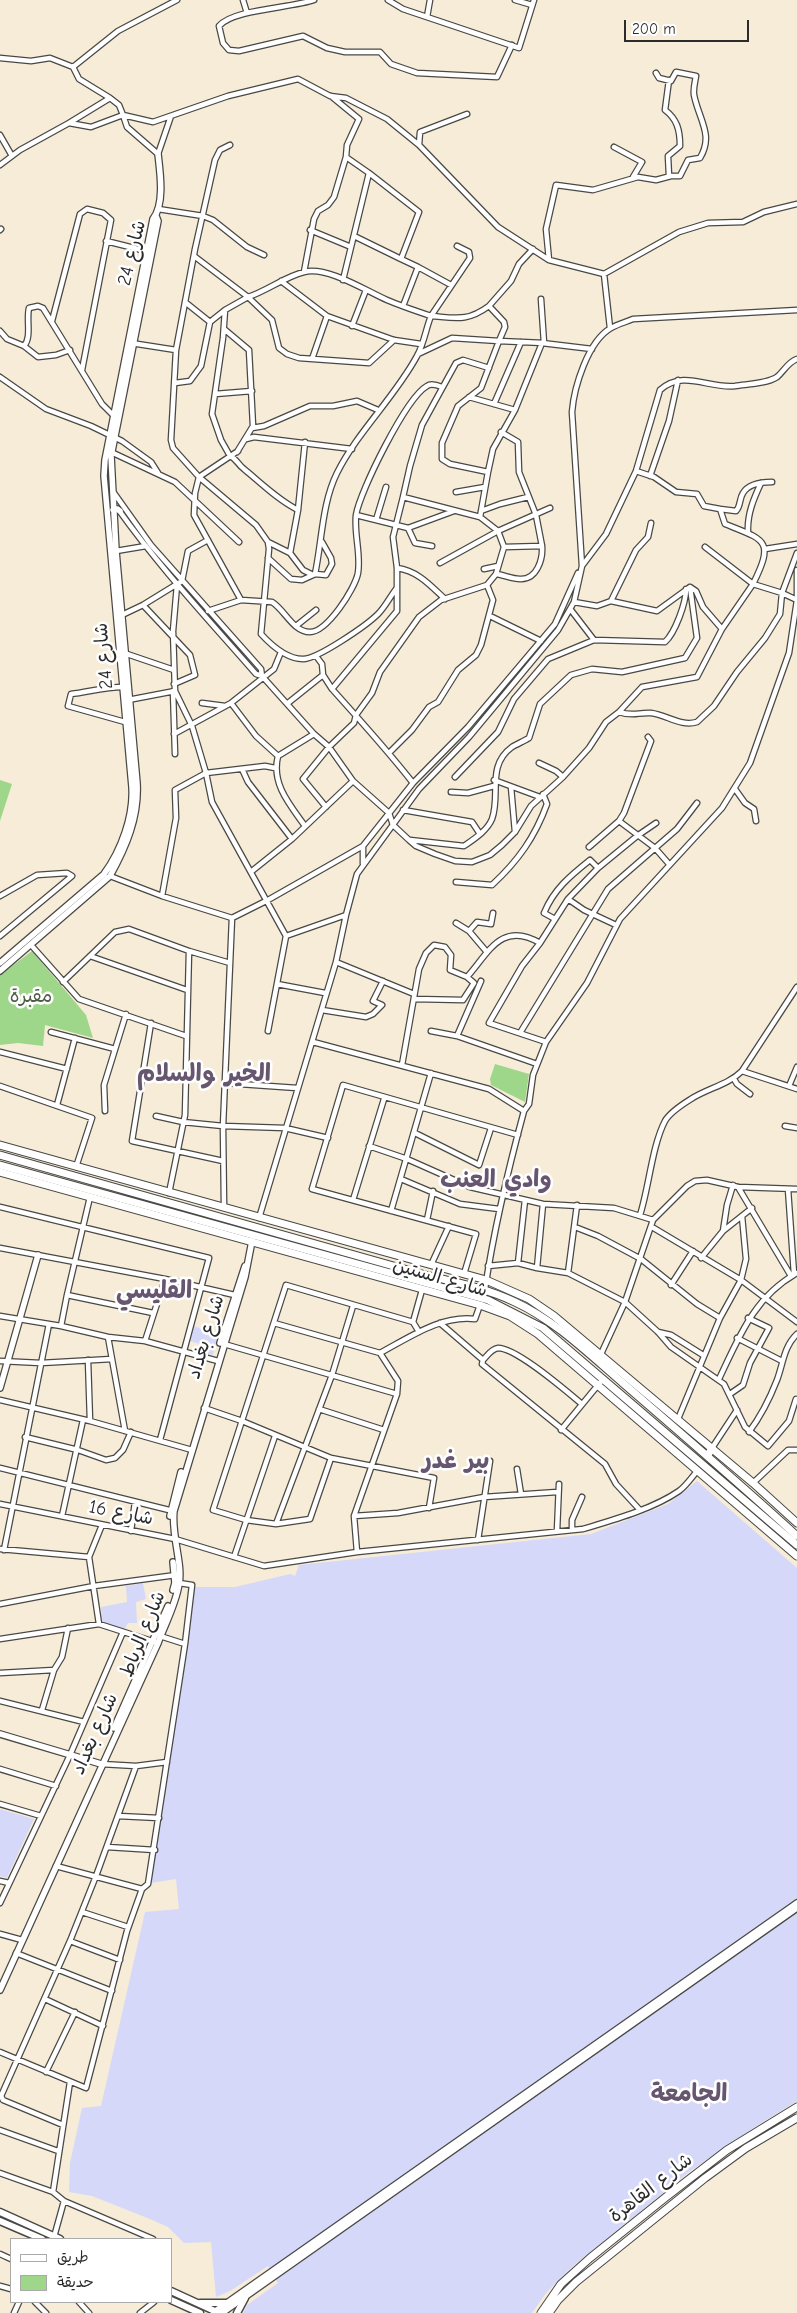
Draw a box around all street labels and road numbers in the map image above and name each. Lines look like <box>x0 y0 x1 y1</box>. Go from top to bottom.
street label: شارع 24 <box>113 218 151 288</box>
street label: شارع 24 <box>90 622 118 690</box>
street label: شارع الستين <box>390 1254 490 1302</box>
street label: شارع بغداد <box>182 1292 230 1382</box>
street label: شارع 16 <box>87 1496 155 1530</box>
street label: شارع الرباط <box>115 1588 171 1680</box>
street label: شارع بغداد <box>67 1690 123 1778</box>
street label: شارع القاهرة <box>605 2148 697 2228</box>

